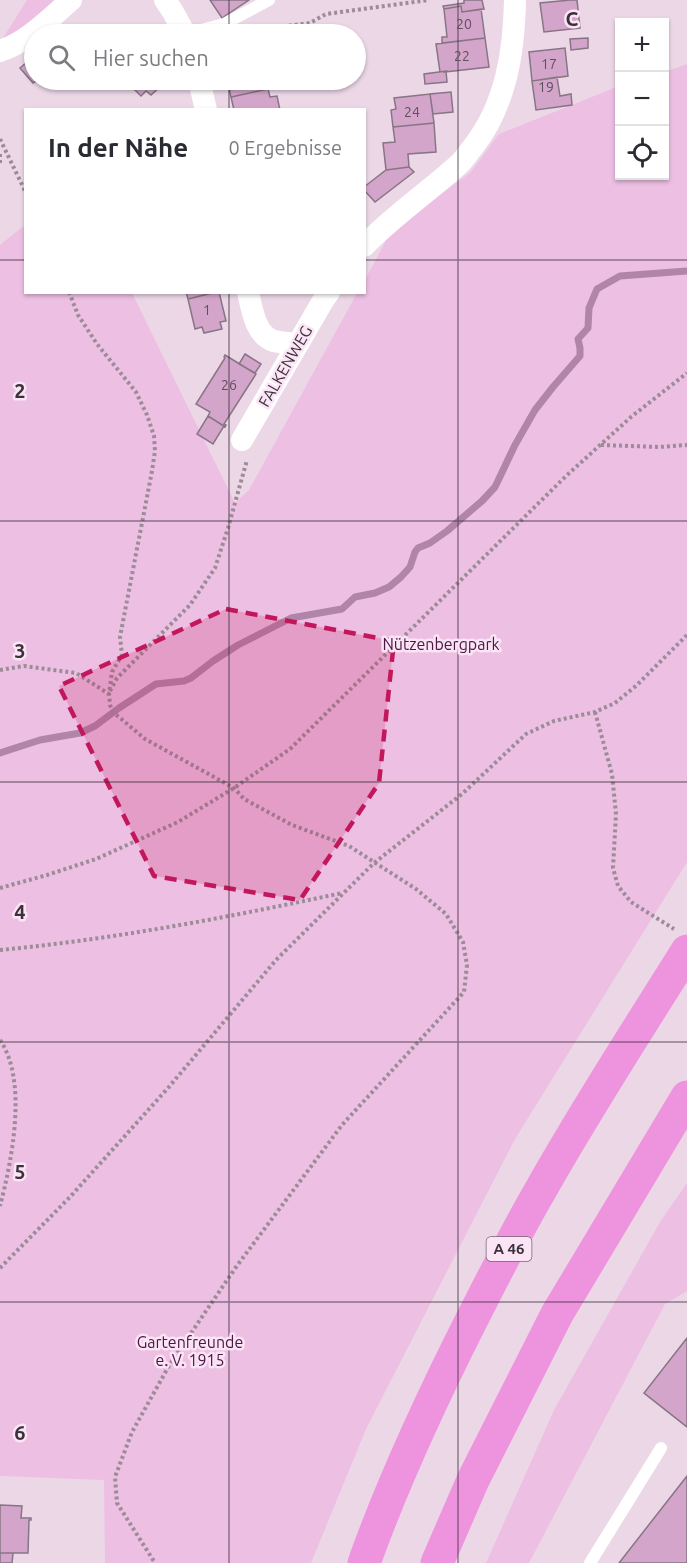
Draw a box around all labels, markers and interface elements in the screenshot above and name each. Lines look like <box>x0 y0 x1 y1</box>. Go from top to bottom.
text: C <box>566 7 579 30</box>
house number: 20 <box>456 16 472 32</box>
map controls <box>615 18 669 180</box>
button: + <box>615 18 669 72</box>
search box <box>24 24 366 90</box>
icon: search <box>45 41 78 74</box>
text: Hier suchen <box>93 45 209 70</box>
house number: 22 <box>454 48 470 64</box>
house number: 17 <box>541 56 557 72</box>
button: − <box>615 72 669 126</box>
house number: 19 <box>538 79 554 95</box>
house number: 24 <box>404 104 420 120</box>
button: locate <box>615 126 669 180</box>
text: In der Nähe <box>48 133 188 162</box>
text: 0 Ergebnisse <box>228 136 342 159</box>
house number: 1 <box>203 302 211 318</box>
street label: FALKENWEG <box>255 322 315 410</box>
house number: 26 <box>221 377 237 393</box>
text: 2 <box>14 379 26 402</box>
park label: Nützenbergpark <box>382 635 500 653</box>
text: 3 <box>14 639 26 662</box>
text: 4 <box>14 900 26 923</box>
text: 5 <box>14 1160 26 1183</box>
road number: A 46 <box>486 1237 532 1261</box>
park label: Gartenfreunde e. V. 1915 <box>137 1333 243 1369</box>
text: 6 <box>14 1421 26 1444</box>

